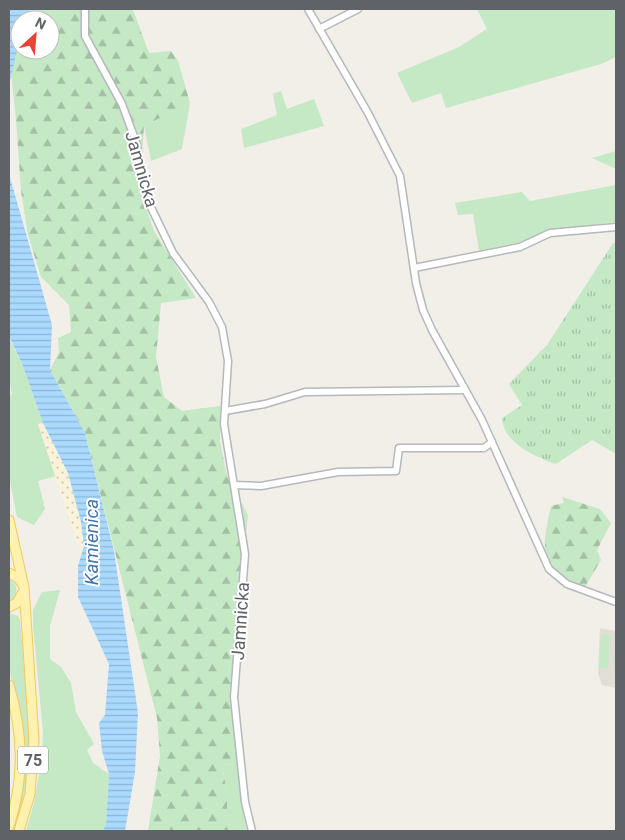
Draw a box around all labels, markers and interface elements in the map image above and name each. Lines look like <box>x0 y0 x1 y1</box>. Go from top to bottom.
north arrow <box>10 10 60 60</box>
text: N <box>33 14 49 33</box>
street label: Jamnicka <box>121 129 163 209</box>
water label: Kamienica <box>80 499 103 585</box>
street label: Jamnicka <box>227 581 253 661</box>
road number: 75 <box>18 746 48 774</box>

